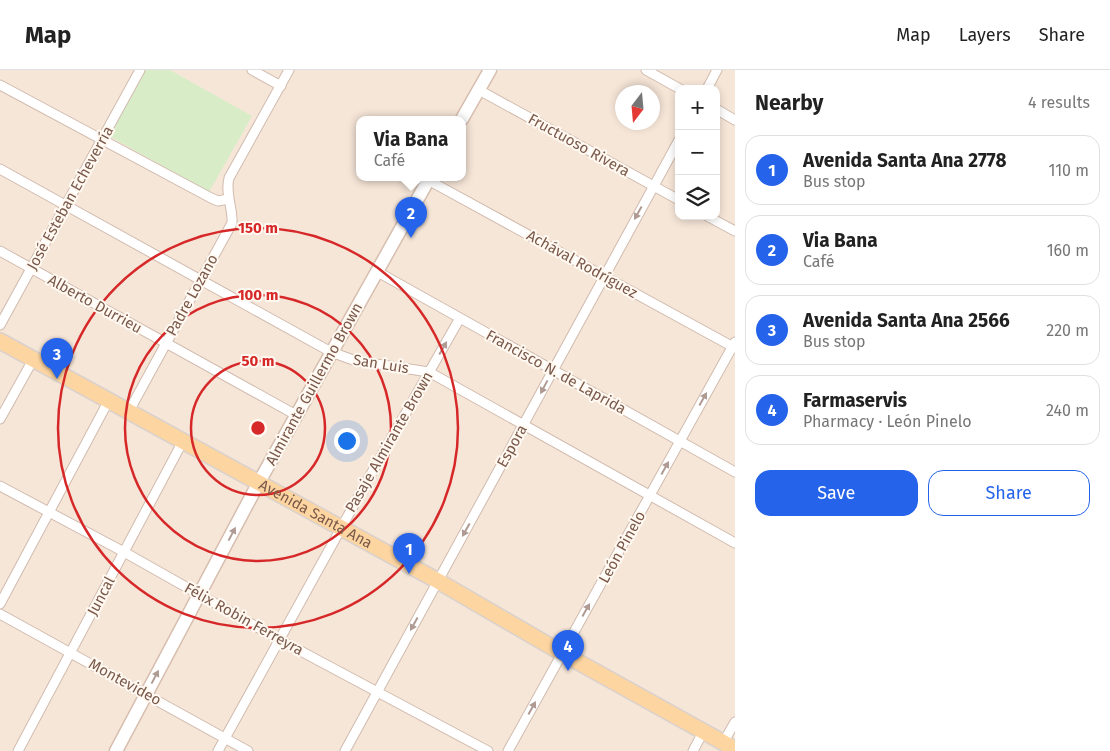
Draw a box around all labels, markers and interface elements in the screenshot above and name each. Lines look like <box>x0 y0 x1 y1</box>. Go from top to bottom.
text: Map <box>25 21 71 49</box>
text: Map <box>896 24 931 46</box>
text: Layers <box>959 24 1011 46</box>
text: Share <box>1039 24 1085 46</box>
north arrow <box>615 85 660 130</box>
map controls <box>675 85 720 220</box>
button: + <box>675 85 720 130</box>
text: Nearby <box>755 90 823 116</box>
text: 4 results <box>1028 93 1090 112</box>
street label: Fructuoso Rivera <box>525 110 633 180</box>
popup <box>356 116 466 181</box>
street label: José Esteban Echeverría <box>23 123 117 273</box>
text: Via Bana <box>374 128 448 151</box>
button: − <box>675 130 720 175</box>
text: Avenida Santa Ana 2778 <box>803 149 1006 172</box>
text: Café <box>374 151 405 170</box>
text: 1 <box>768 161 776 180</box>
text: 110 m <box>1048 161 1089 180</box>
text: Bus stop <box>803 172 866 191</box>
button: layers <box>675 175 720 220</box>
pin: 2 <box>395 197 427 238</box>
one-way arrow <box>634 207 643 220</box>
text: 150 m <box>238 219 278 237</box>
street label: Achával Rodríguez <box>524 226 641 302</box>
text: Via Bana <box>803 229 878 252</box>
text: 2 <box>768 241 776 260</box>
text: 160 m <box>1047 241 1089 260</box>
street label: Padre Lozano <box>162 251 222 339</box>
text: Café <box>803 252 834 271</box>
street label: Alberto Durrieu <box>45 271 145 337</box>
text: 100 m <box>238 286 278 304</box>
street label: Almirante Guillermo Brown <box>262 300 366 468</box>
text: Avenida Santa Ana 2566 <box>803 309 1010 332</box>
text: 3 <box>768 321 776 340</box>
text: 220 m <box>1046 321 1089 340</box>
street label: Francisco N. de Laprida <box>483 326 629 418</box>
text: Bus stop <box>803 332 866 351</box>
pin: 3 <box>41 338 73 379</box>
one-way arrow <box>439 341 447 356</box>
street label: San Luis <box>352 351 410 377</box>
text: 50 m <box>241 352 275 370</box>
street label: Pasaje Almirante Brown <box>341 368 437 516</box>
one-way arrow <box>540 380 548 394</box>
text: Farmaservis <box>803 389 907 412</box>
one-way arrow <box>699 392 708 406</box>
text: 4 <box>767 401 777 420</box>
text: 240 m <box>1046 401 1089 420</box>
text: Pharmacy · León Pinelo <box>803 412 972 431</box>
centre of rings <box>249 419 267 437</box>
street label: Espora <box>493 421 531 471</box>
your location <box>334 428 360 454</box>
one-way arrow <box>661 461 669 475</box>
button: Save <box>755 470 918 516</box>
button: Share <box>928 470 1090 516</box>
street label: Avenida Santa Ana <box>256 476 376 552</box>
street label: León Pinelo <box>595 508 649 586</box>
one-way arrow <box>462 522 470 537</box>
one-way arrow <box>227 527 236 540</box>
pin: 1 <box>393 533 425 574</box>
street label: Juncal <box>83 573 119 619</box>
street label: Félix Robin Ferreyra <box>181 579 307 659</box>
one-way arrow <box>582 603 590 618</box>
one-way arrow <box>410 617 419 631</box>
pin: 4 <box>552 630 584 671</box>
street label: Montevideo <box>86 655 164 709</box>
one-way arrow <box>151 670 159 684</box>
one-way arrow <box>528 701 536 716</box>

